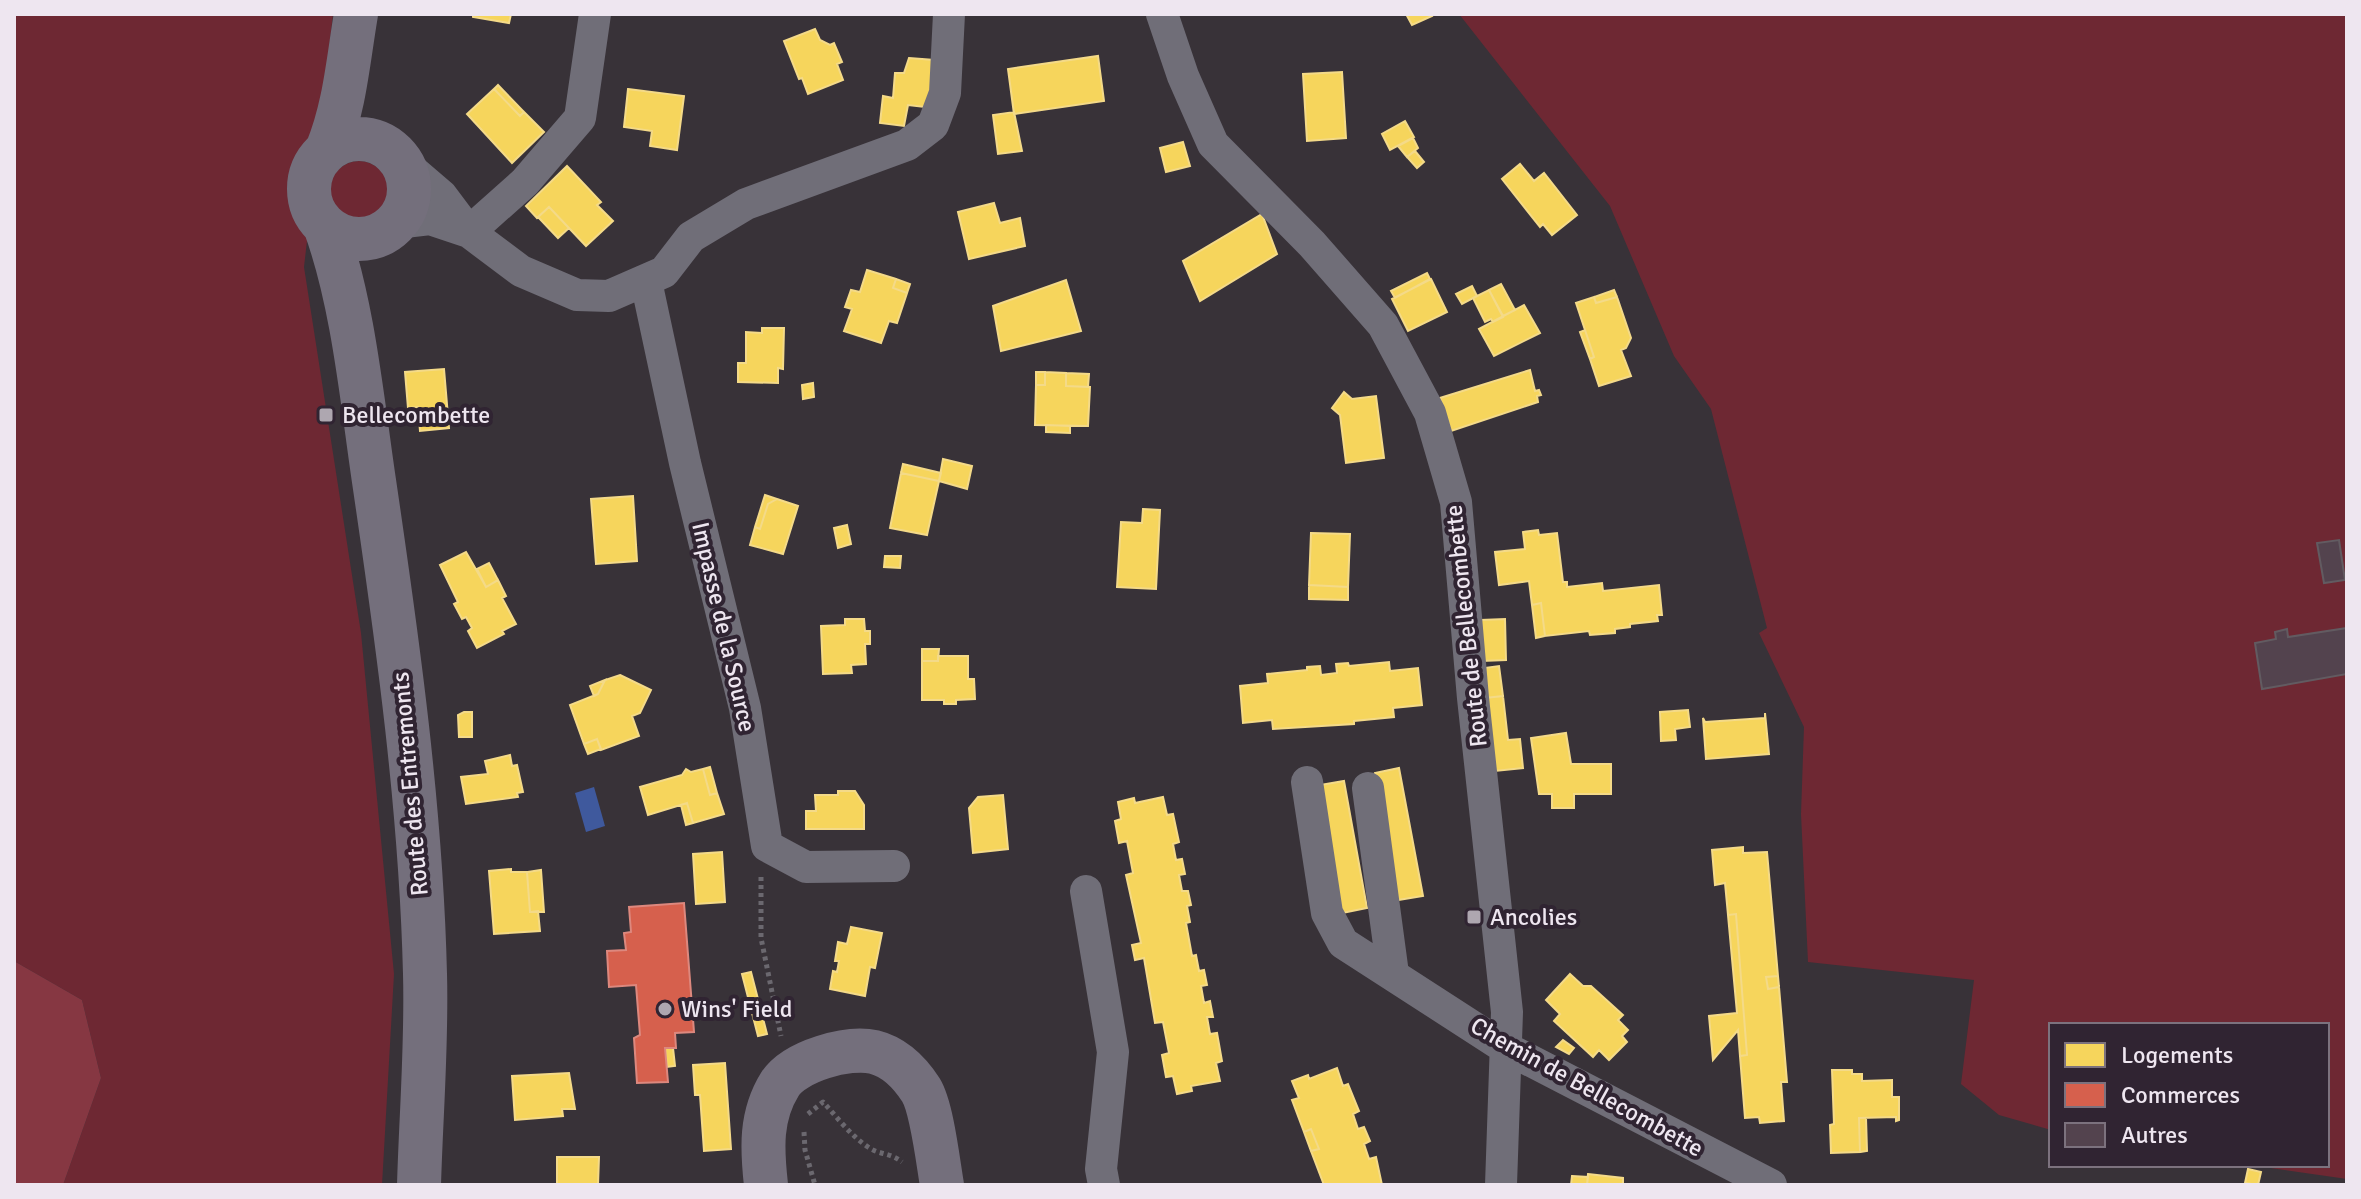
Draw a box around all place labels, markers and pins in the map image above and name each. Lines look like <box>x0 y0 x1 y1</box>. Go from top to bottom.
place label: Bellecombette <box>342 400 490 430</box>
marker: Bellecombette <box>317 406 335 424</box>
place label: Ancolies <box>1490 902 1577 932</box>
marker: Ancolies <box>1465 908 1483 926</box>
place label: Wins' Field <box>681 994 792 1024</box>
marker: Wins' Field <box>656 1000 674 1018</box>

